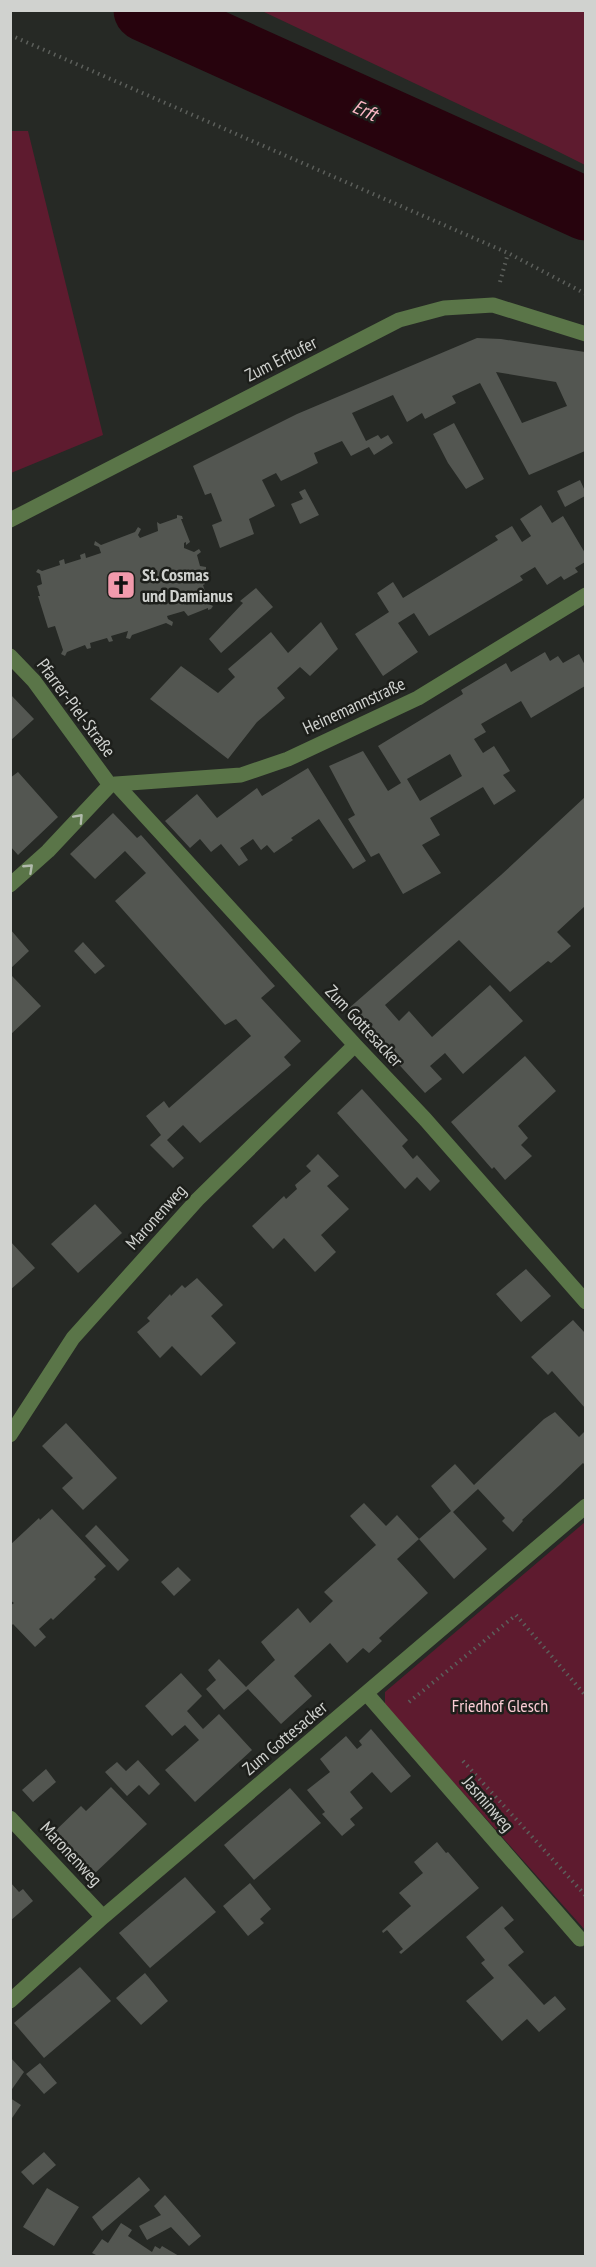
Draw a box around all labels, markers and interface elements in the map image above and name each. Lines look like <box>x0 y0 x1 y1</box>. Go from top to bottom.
water label: Erft <box>349 93 384 128</box>
street label: Zum Erftufer <box>241 331 321 386</box>
place label: St. Cosmas und Damianus <box>142 563 233 607</box>
church icon: St. Cosmas und Damianus <box>105 569 137 601</box>
street label: Pfarrer-Piel-Straße <box>32 654 121 761</box>
street label: Heinemannstraße <box>299 672 409 739</box>
one-way arrow <box>72 814 83 824</box>
one-way arrow <box>23 864 33 875</box>
street label: Zum Gottesacker <box>321 980 408 1071</box>
street label: Maronenweg <box>120 1179 191 1254</box>
park label: Friedhof Glesch <box>452 1694 548 1717</box>
street label: Zum Gottesacker <box>238 1695 332 1780</box>
street label: Jasminweg <box>457 1770 519 1836</box>
street label: Maronenweg <box>36 1817 107 1891</box>

